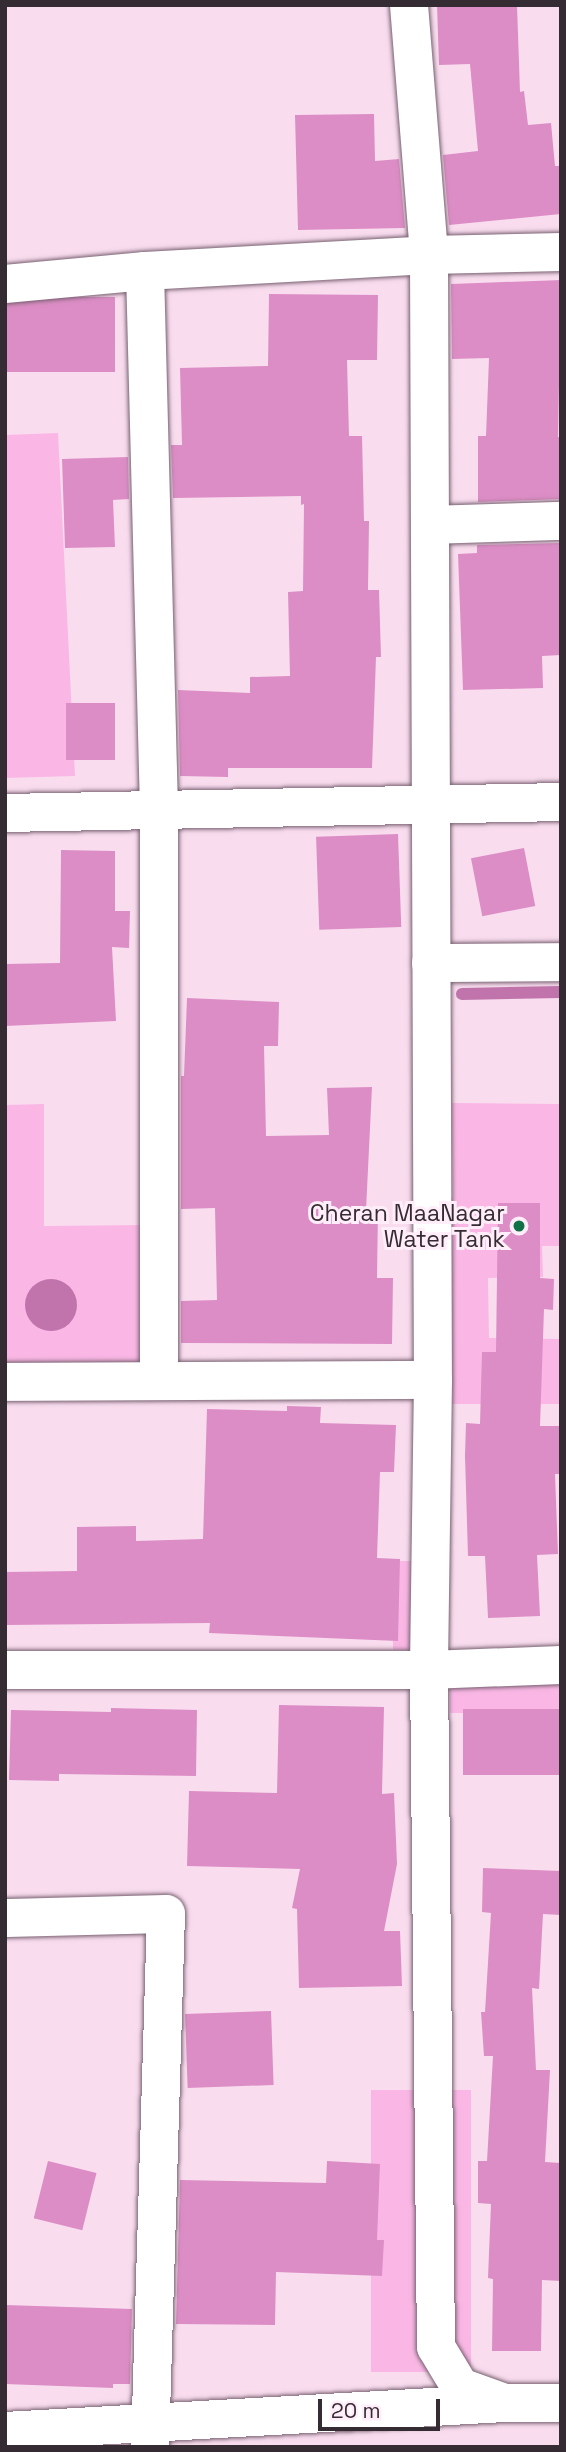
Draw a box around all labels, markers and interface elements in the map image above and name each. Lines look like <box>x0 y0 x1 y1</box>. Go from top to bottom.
place label: Cheran MaaNagar Water Tank <box>310 1199 505 1253</box>
marker: Cheran MaaNagar Water Tank <box>511 1218 527 1234</box>
scale bar <box>321 2386 444 2430</box>
text: 20 m <box>331 2397 381 2424</box>

